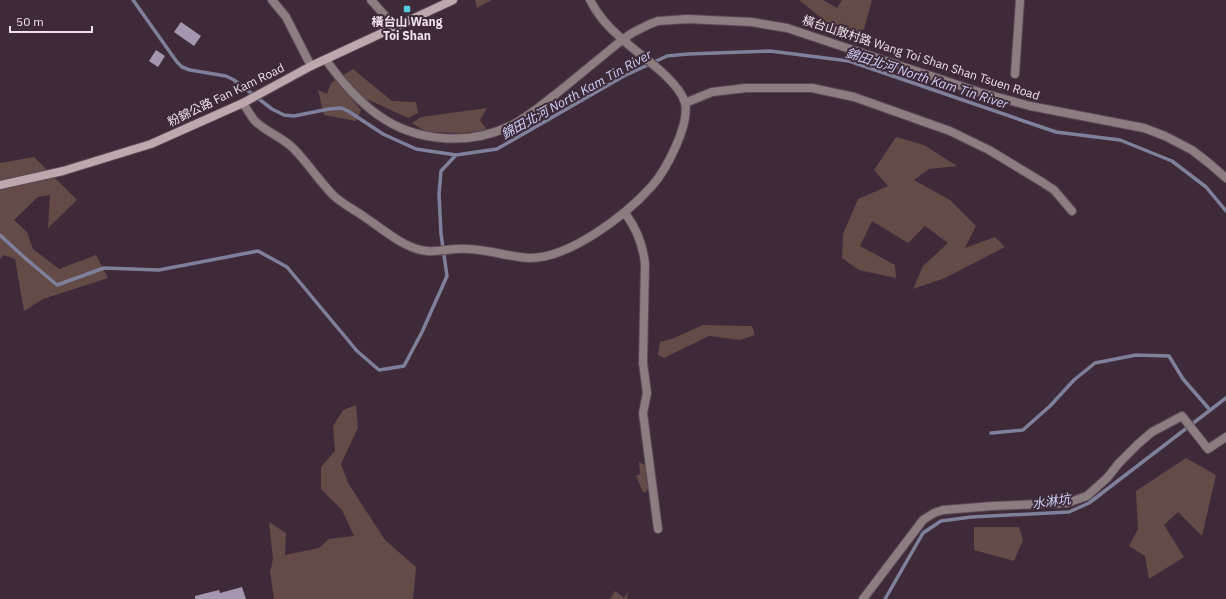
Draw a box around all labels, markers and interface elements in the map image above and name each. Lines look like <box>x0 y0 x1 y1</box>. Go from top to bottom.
marker: 橫台山 Wang Toi Shan <box>402 4 412 14</box>
scale bar <box>10 8 92 34</box>
street label: 橫台山散村路 Wang Toi Shan Shan Tsuen Road <box>801 12 1042 103</box>
text: 50 m <box>16 14 44 29</box>
place label: 橫台山 Wang Toi Shan <box>372 14 443 43</box>
water label: 錦田北河 North Kam Tin River <box>843 44 1011 113</box>
water label: 錦田北河 North Kam Tin River <box>498 45 656 143</box>
street label: 粉錦公路 Fan Kam Road <box>165 60 287 129</box>
water label: 水淋坑 <box>1031 490 1074 513</box>

